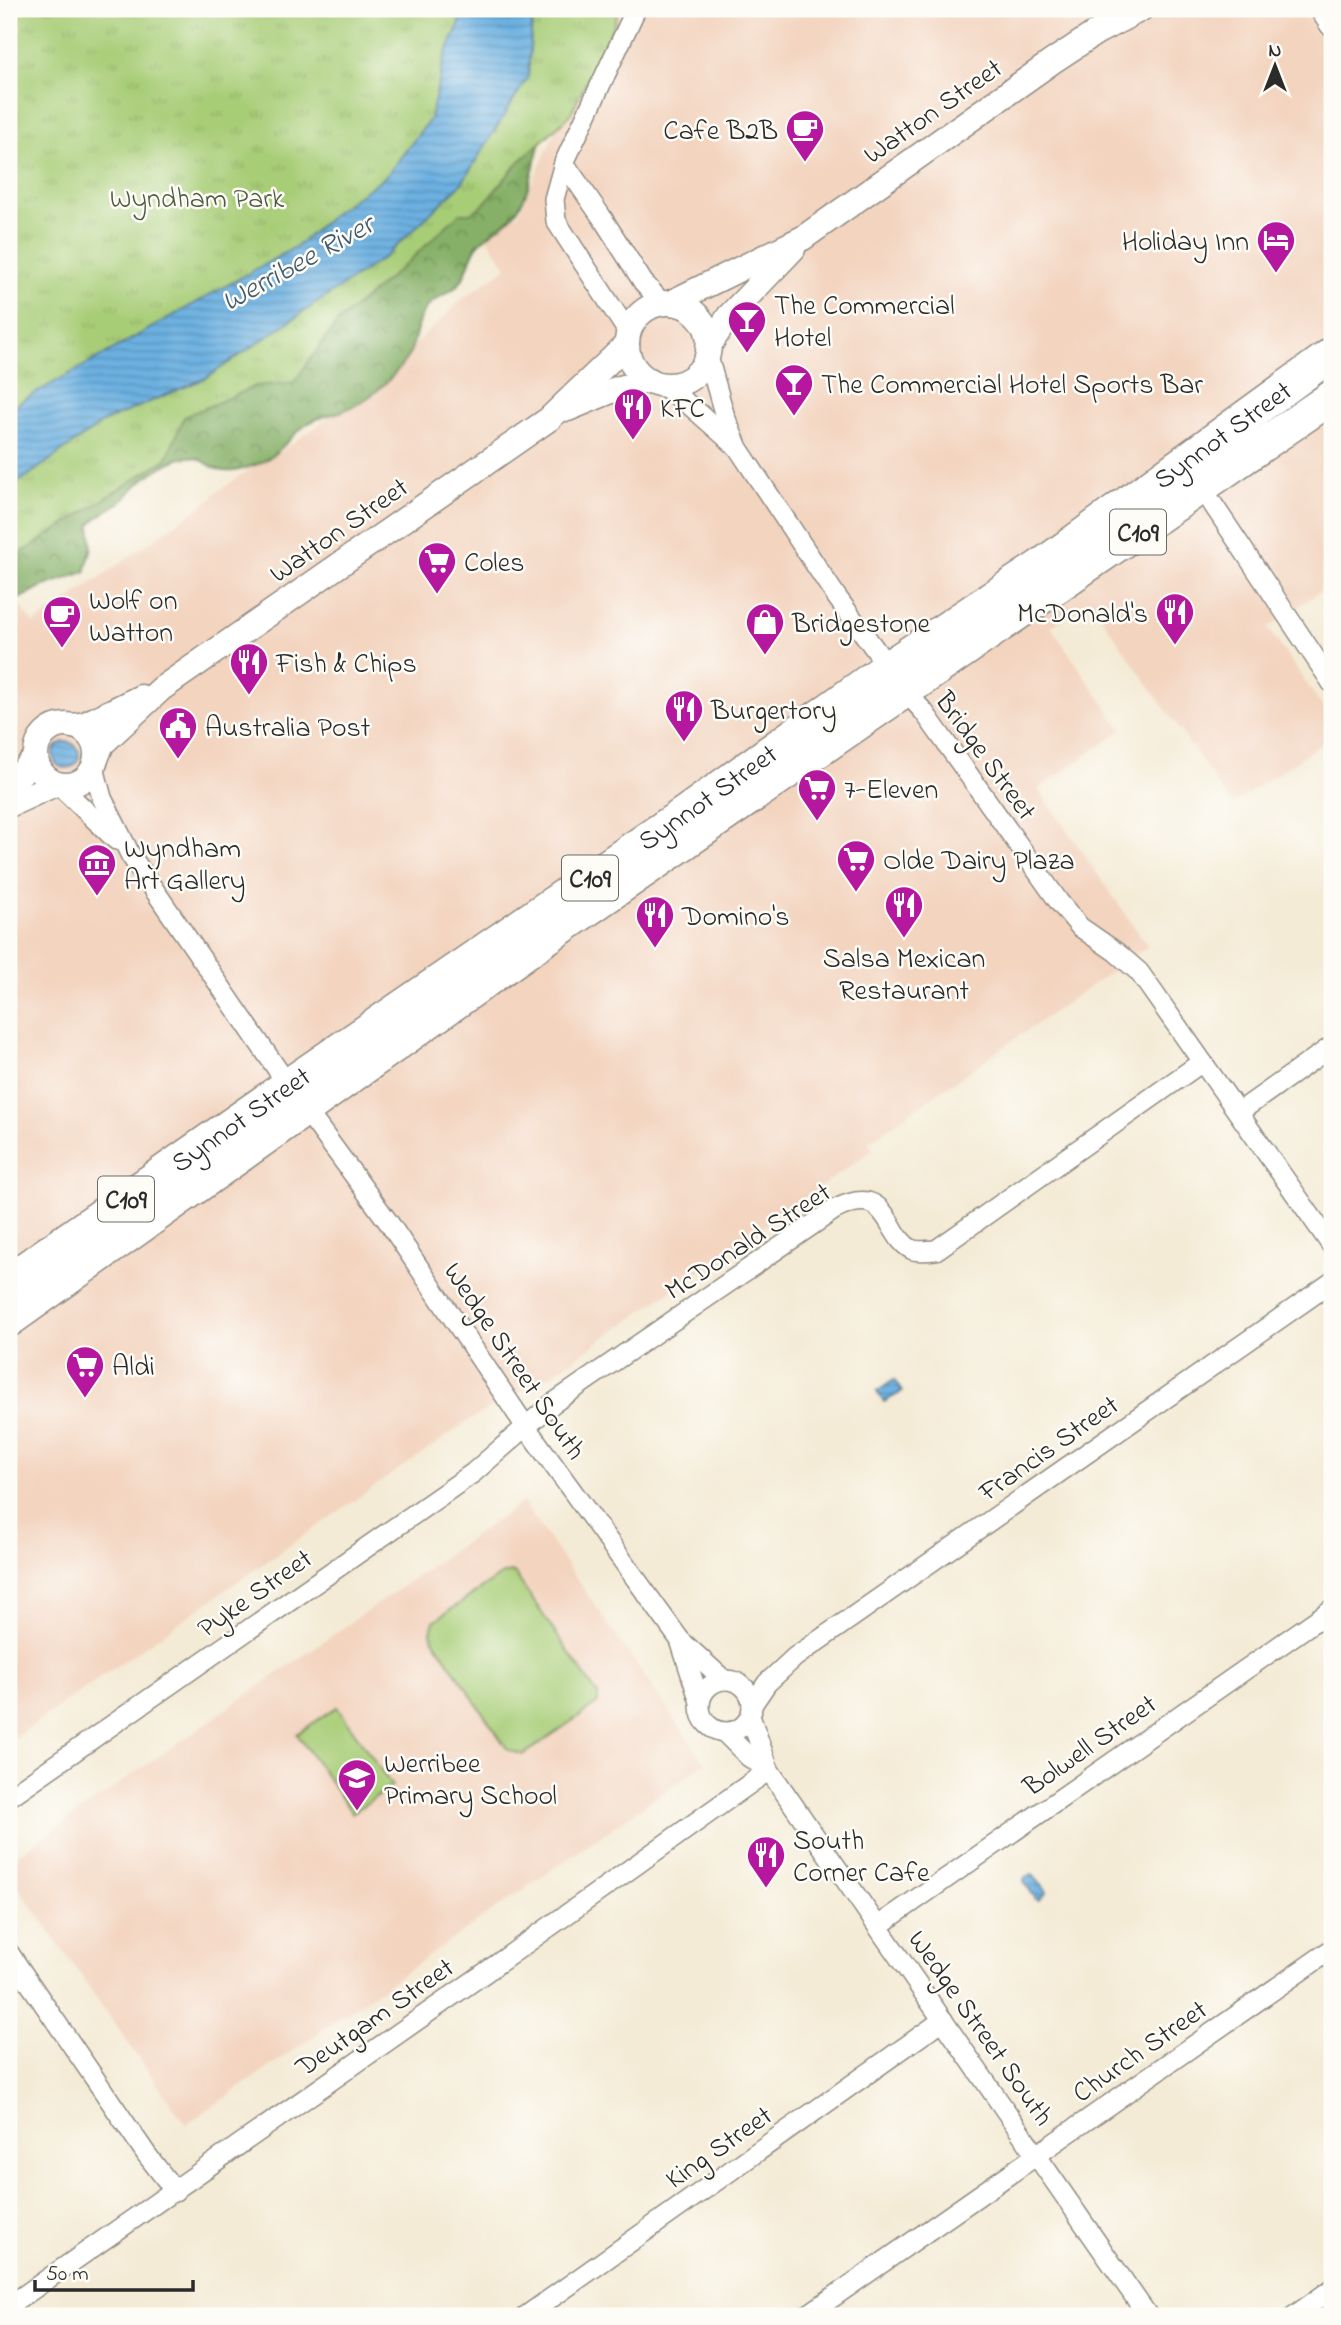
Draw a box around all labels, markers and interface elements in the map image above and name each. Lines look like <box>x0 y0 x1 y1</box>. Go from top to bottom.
north arrow <box>1240 32 1310 102</box>
text: N <box>1269 38 1282 65</box>
street label: Watton Street <box>856 50 1012 176</box>
cafe icon: Cafe B2B <box>784 108 826 163</box>
place label: Cafe B2B <box>663 112 778 153</box>
park label: Wyndham Park <box>110 180 285 221</box>
water label: Werribee River <box>214 203 386 325</box>
hotel icon: Holiday Inn <box>1255 219 1297 274</box>
place label: Holiday Inn <box>1122 223 1249 264</box>
place label: The Commercial Hotel <box>774 287 955 360</box>
bar icon: The Commercial Hotel <box>726 299 768 354</box>
bar icon: The Commercial Hotel Sports Bar <box>773 362 815 417</box>
place label: The Commercial Hotel Sports Bar <box>821 366 1203 407</box>
street label: Synnot Street <box>1146 372 1302 501</box>
restaurant icon: KFC <box>612 386 654 441</box>
place label: KFC <box>660 390 705 431</box>
street label: Watton Street <box>262 469 418 595</box>
road number: C109 <box>1110 510 1166 554</box>
supermarket icon: Coles <box>416 540 458 595</box>
place label: Coles <box>464 544 525 585</box>
place label: Wolf on Watton <box>89 582 177 655</box>
restaurant icon: McDonald's <box>1154 591 1196 646</box>
cafe icon: Wolf on Watton <box>41 594 83 649</box>
place label: McDonald's <box>1017 595 1148 636</box>
shop icon: Bridgestone <box>744 601 786 656</box>
place label: Bridgestone <box>791 605 930 646</box>
restaurant icon: Fish & Chips <box>228 641 270 696</box>
place label: Fish & Chips <box>275 645 417 686</box>
street label: Bridge Street <box>923 683 1045 830</box>
restaurant icon: Burgertory <box>663 688 705 743</box>
place label: Burgertory <box>710 692 837 733</box>
public building icon: Australia Post <box>157 705 199 760</box>
place label: Australia Post <box>205 709 370 750</box>
street label: Synnot Street <box>631 736 787 863</box>
supermarket icon: 7-Eleven <box>796 767 838 822</box>
place label: 7-Eleven <box>844 771 938 812</box>
place label: Wyndham Art Gallery <box>124 830 245 903</box>
supermarket icon: Olde Dairy Plaza <box>835 838 877 893</box>
museum icon: Wyndham Art Gallery <box>76 842 118 897</box>
place label: Olde Dairy Plaza <box>883 842 1075 883</box>
road number: C109 <box>562 856 618 900</box>
restaurant icon: Salsa Mexican Restaurant <box>883 884 925 939</box>
restaurant icon: Domino's <box>634 894 676 949</box>
place label: Domino's <box>681 898 789 939</box>
place label: Salsa Mexican Restaurant <box>823 940 985 1013</box>
street label: Synnot Street <box>164 1058 321 1185</box>
street label: McDonald Street <box>657 1174 840 1312</box>
road number: C109 <box>98 1176 154 1222</box>
street label: Wedge Street South <box>432 1255 595 1469</box>
supermarket icon: Aldi <box>64 1344 106 1399</box>
place label: Aldi <box>112 1348 155 1389</box>
street label: Francis Street <box>971 1386 1128 1514</box>
street label: Pyke Street <box>190 1540 322 1650</box>
street label: Bolwell Street <box>1015 1686 1166 1809</box>
place label: Werribee Primary School <box>384 1745 557 1818</box>
school or university icon: Werribee Primary School <box>336 1757 378 1812</box>
place label: South Corner Cafe <box>793 1822 930 1895</box>
restaurant icon: South Corner Cafe <box>745 1834 787 1889</box>
street label: Wedge Street South <box>896 1923 1062 2135</box>
street label: Deutgam Street <box>287 1949 464 2089</box>
street label: Church Street <box>1065 1991 1217 2115</box>
street label: King Street <box>658 2097 782 2201</box>
scale bar <box>35 2248 192 2292</box>
text: 50 m <box>46 2260 89 2290</box>

